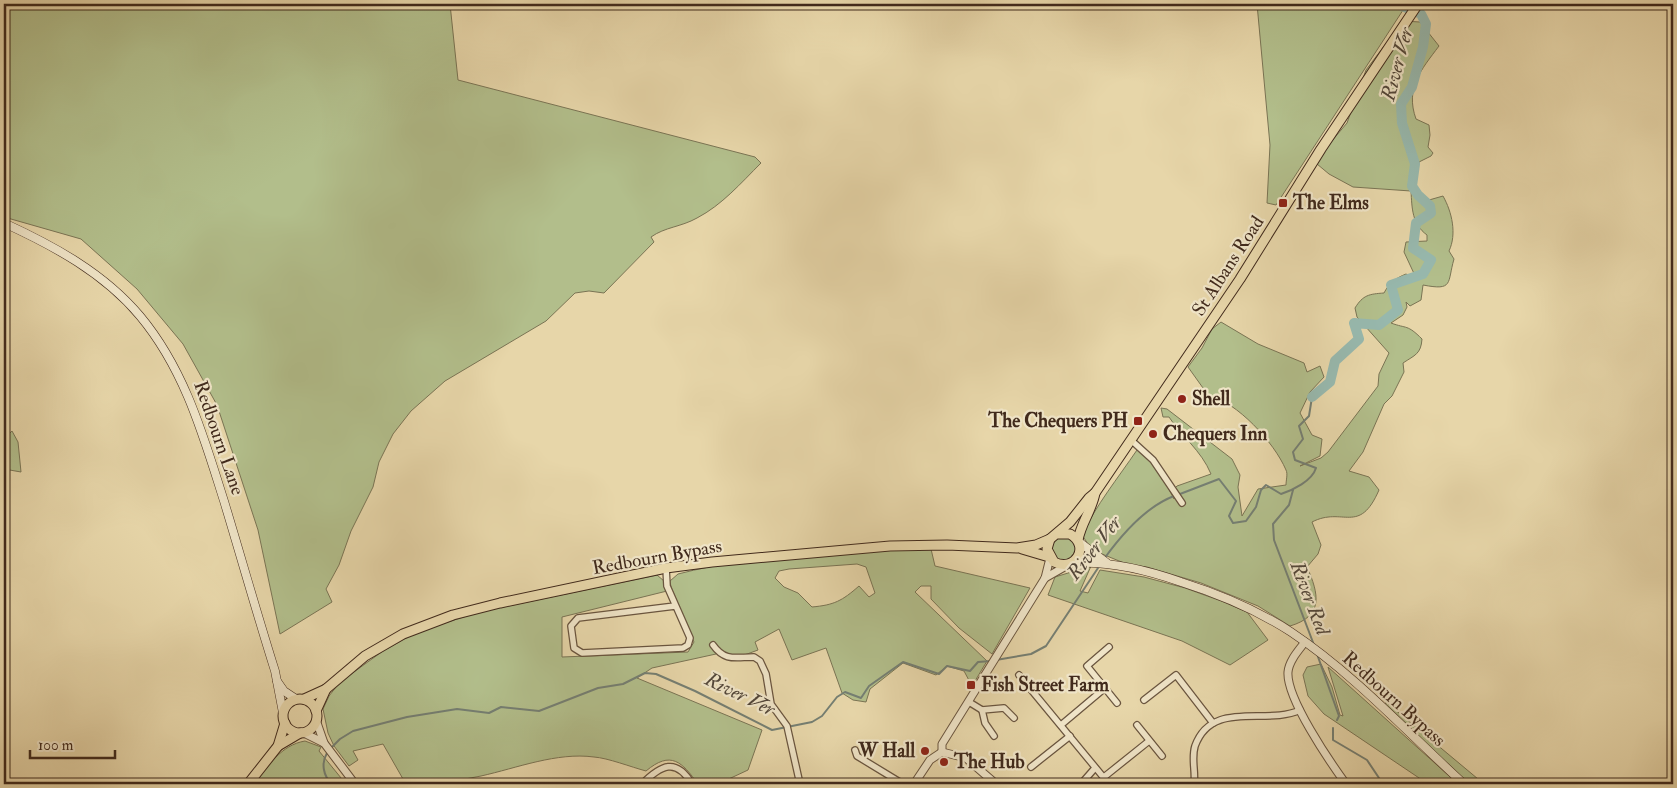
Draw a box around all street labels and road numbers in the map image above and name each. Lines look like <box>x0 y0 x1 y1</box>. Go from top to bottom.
street label: St Albans Road <box>1187 211 1270 321</box>
street label: Redbourn Lane <box>188 378 250 498</box>
street label: Redbourn Bypass <box>590 534 724 581</box>
street label: Redbourn Bypass <box>1337 646 1451 753</box>

